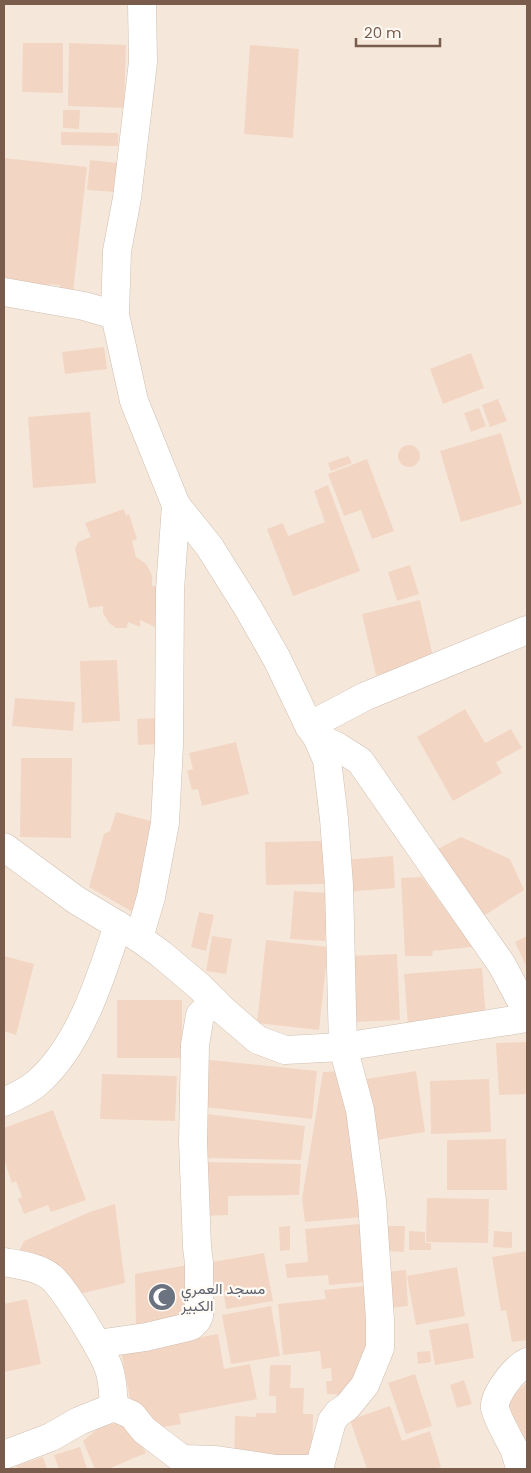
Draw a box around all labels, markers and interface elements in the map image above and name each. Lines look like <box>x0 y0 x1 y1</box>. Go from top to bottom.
scale bar <box>356 15 440 47</box>
text: 20 m <box>364 22 402 43</box>
place label: مسجد العمري الكبير <box>180 1278 265 1316</box>
mosque icon: مسجد العمري الكبير <box>147 1282 177 1312</box>

